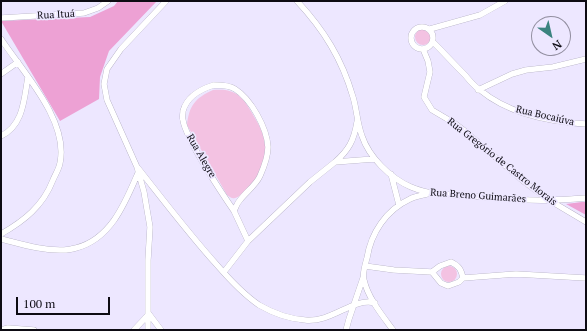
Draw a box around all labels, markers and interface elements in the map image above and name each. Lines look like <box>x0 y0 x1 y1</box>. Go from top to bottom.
street label: Rua Ituá <box>37 8 75 22</box>
north arrow <box>531 16 571 56</box>
text: N <box>550 37 565 53</box>
street label: Rua Bocaiúva <box>514 103 576 129</box>
street label: Rua Gregório de Castro Morais <box>445 115 559 209</box>
street label: Rua Alegre <box>184 132 218 180</box>
street label: Rua Breno Guimarães <box>430 187 526 205</box>
scale bar <box>18 289 112 315</box>
text: 100 m <box>23 296 55 311</box>

